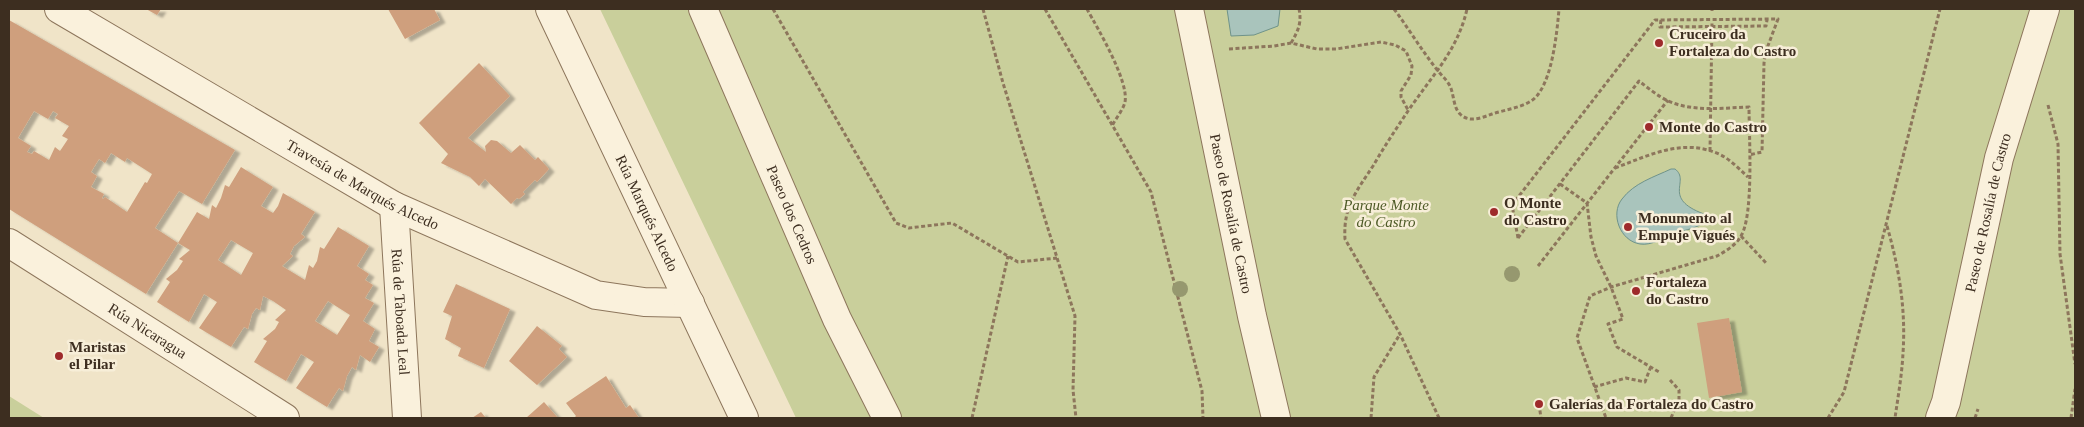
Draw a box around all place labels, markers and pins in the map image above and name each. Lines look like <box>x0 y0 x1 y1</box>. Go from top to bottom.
place label: Cruceiro da Fortaleza do Castro <box>1669 26 1796 59</box>
marker: Cruceiro da Fortaleza do Castro <box>1653 37 1665 49</box>
place label: Monte do Castro <box>1659 119 1767 135</box>
marker: Monte do Castro <box>1643 121 1655 133</box>
place label: O Monte do Castro <box>1504 195 1567 228</box>
marker: O Monte do Castro <box>1488 206 1500 218</box>
place label: Monumento al Empuje Vigués <box>1638 210 1735 243</box>
marker: Monumento al Empuje Vigués <box>1622 221 1634 233</box>
place label: Fortaleza do Castro <box>1646 274 1709 307</box>
marker: Fortaleza do Castro <box>1630 285 1642 297</box>
place label: Maristas el Pilar <box>69 339 126 372</box>
marker: Maristas el Pilar <box>53 350 65 362</box>
place label: Galerías da Fortaleza do Castro <box>1549 396 1754 412</box>
marker: Galerías da Fortaleza do Castro <box>1533 398 1545 410</box>

